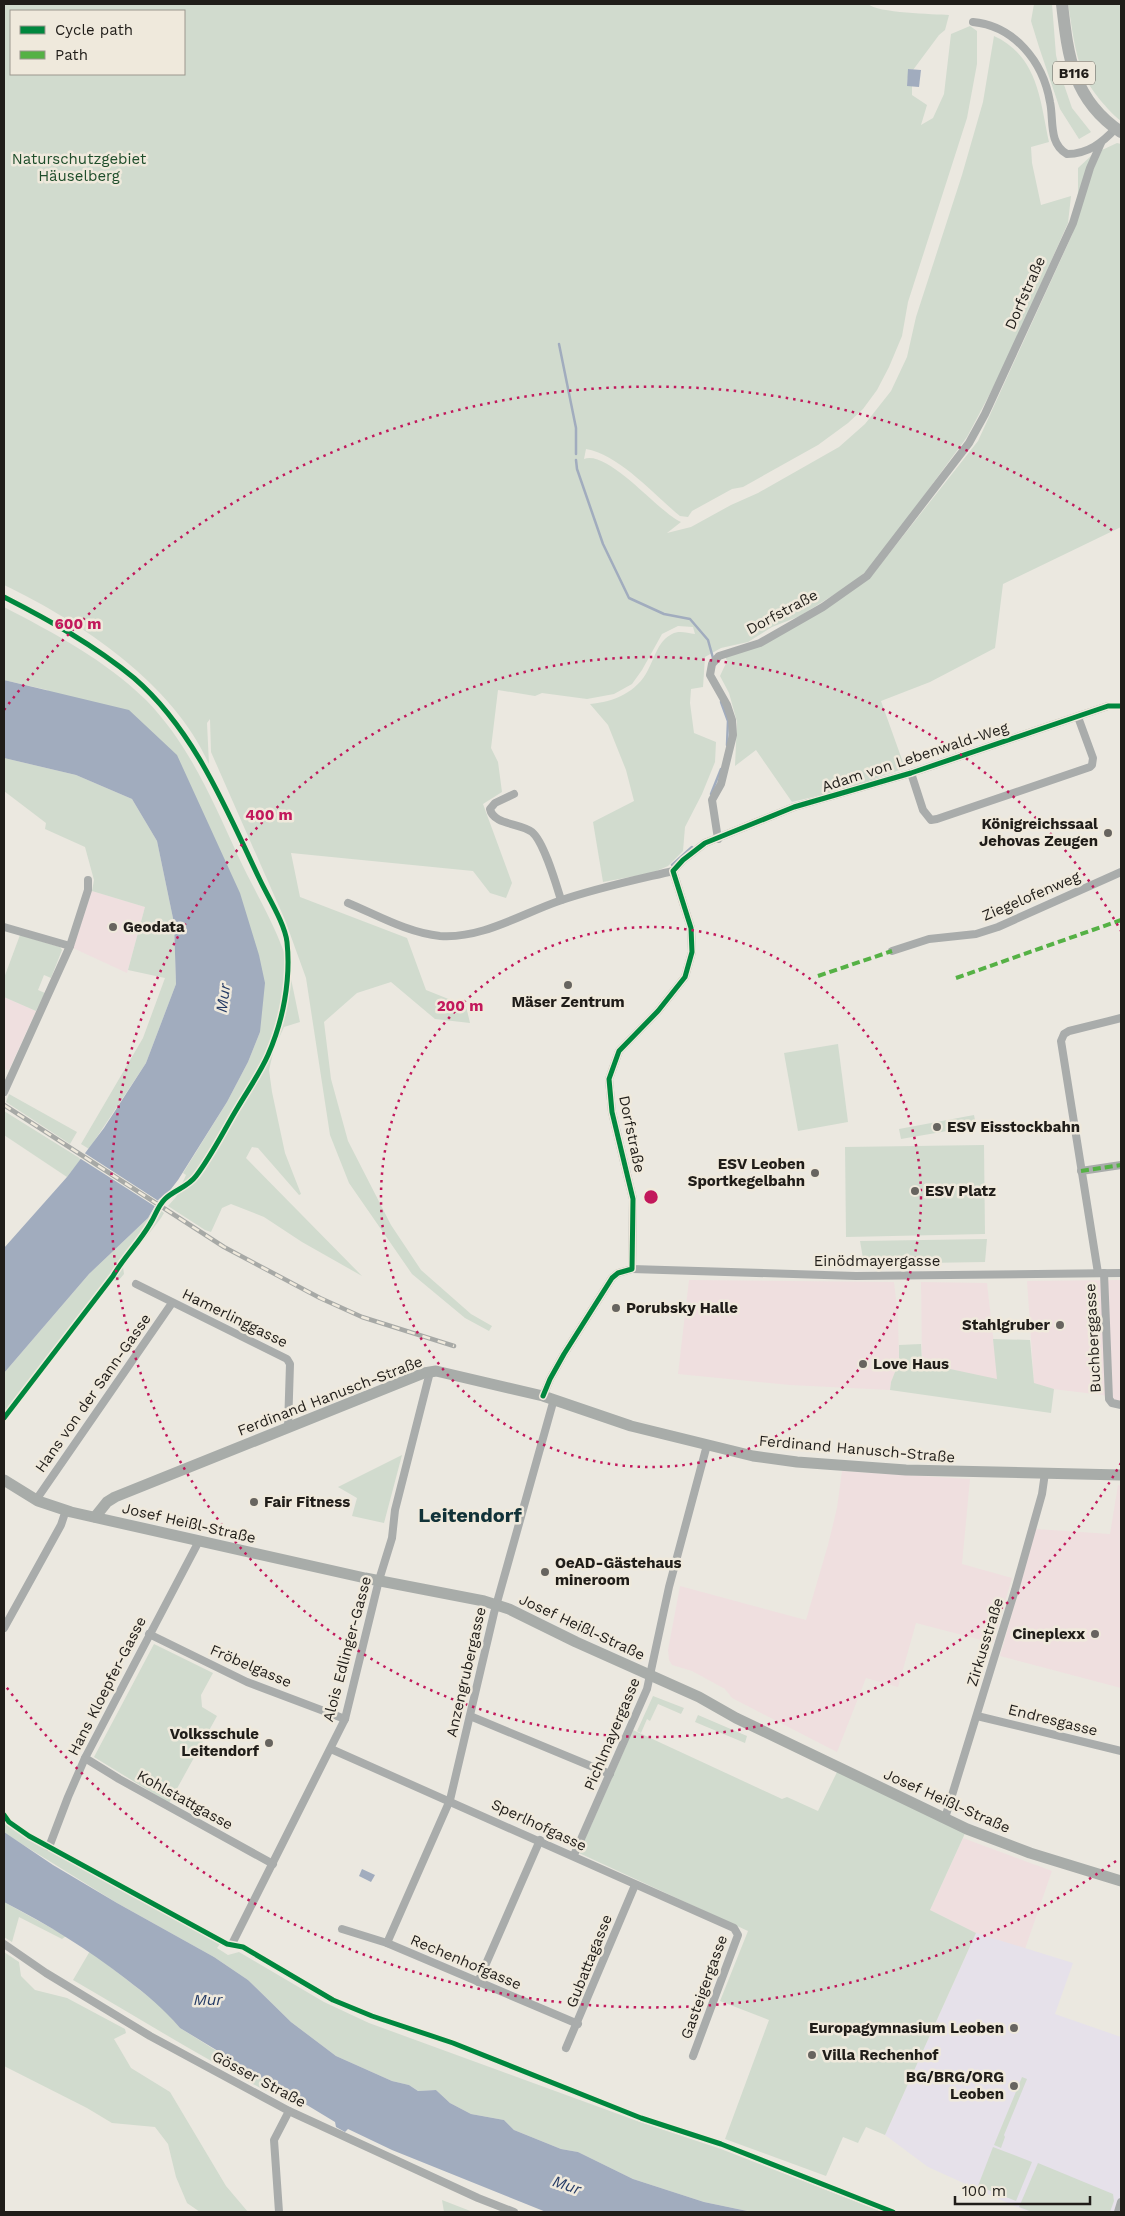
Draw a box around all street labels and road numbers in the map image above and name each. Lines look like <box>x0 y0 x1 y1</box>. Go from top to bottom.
road number: B116 <box>1053 62 1095 84</box>
street label: Dorfstraße <box>1001 254 1049 332</box>
street label: Dorfstraße <box>743 586 821 638</box>
street label: Adam von Lebenwald-Weg <box>819 718 1011 796</box>
street label: Ziegelofenweg <box>979 867 1083 925</box>
street label: Dorfstraße <box>615 1094 649 1174</box>
street label: Einödmayergasse <box>814 1252 940 1270</box>
street label: Buchberggasse <box>1081 1283 1105 1393</box>
street label: Hamerlinggasse <box>179 1285 291 1351</box>
street label: Hans von der Sann-Gasse <box>31 1310 155 1476</box>
street label: Ferdinand Hanusch-Straße <box>235 1352 425 1440</box>
street label: Ferdinand Hanusch-Straße <box>758 1431 956 1467</box>
street label: Josef Heißl-Straße <box>120 1499 258 1547</box>
street label: Alois Edlinger-Gasse <box>319 1574 375 1724</box>
street label: Josef Heißl-Straße <box>516 1590 648 1664</box>
street label: Zirkusstraße <box>963 1596 1007 1688</box>
street label: Anzengrubergasse <box>442 1605 490 1739</box>
street label: Hans Kloepfer-Gasse <box>64 1613 150 1759</box>
street label: Fröbelgasse <box>207 1641 295 1691</box>
street label: Pichlmayergasse <box>580 1675 644 1793</box>
street label: Endresgasse <box>1006 1700 1100 1740</box>
street label: Josef Heißl-Straße <box>881 1765 1013 1837</box>
street label: Kohlstattgasse <box>134 1766 236 1834</box>
street label: Sperlhofgasse <box>488 1795 590 1855</box>
street label: Gubattagasse <box>562 1912 616 2010</box>
street label: Rechenhofgasse <box>408 1930 524 1994</box>
street label: Gasteigergasse <box>677 1932 731 2042</box>
street label: Gösser Straße <box>209 2047 309 2111</box>

